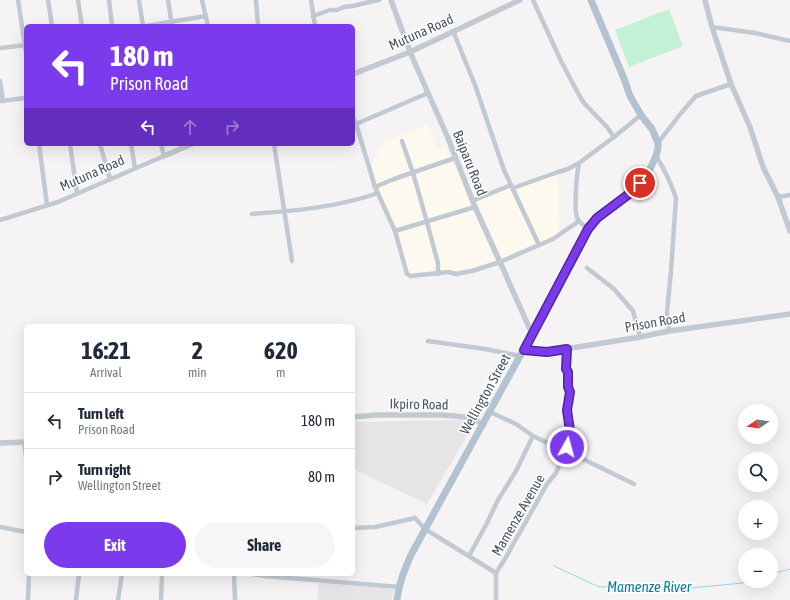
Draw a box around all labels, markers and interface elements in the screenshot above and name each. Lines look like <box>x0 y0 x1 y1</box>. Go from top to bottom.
street label: Mutuna Road <box>386 11 456 53</box>
icon: left <box>44 40 96 92</box>
text: 180 m <box>110 40 173 72</box>
text: Prison Road <box>110 73 189 94</box>
icon: left <box>137 116 159 138</box>
icon: ahead <box>179 116 201 138</box>
icon: right <box>221 116 243 138</box>
street label: Baiparu Road <box>450 128 490 198</box>
street label: Mutuna Road <box>57 152 127 194</box>
pin <box>623 166 657 200</box>
icon: arrive <box>629 172 651 194</box>
street label: Prison Road <box>623 309 687 335</box>
text: 16:21 <box>81 337 131 364</box>
text: 2 <box>192 337 203 364</box>
text: 620 <box>264 337 298 364</box>
street label: Wellington Street <box>456 351 514 437</box>
text: Arrival <box>90 365 122 380</box>
text: min <box>188 365 207 380</box>
text: m <box>276 365 285 380</box>
street label: Ikpiro Road <box>389 395 449 413</box>
north arrow <box>738 404 778 444</box>
map controls <box>738 404 778 588</box>
text: Turn left <box>78 405 124 422</box>
icon: left <box>44 410 66 432</box>
text: 180 m <box>301 412 335 429</box>
text: Prison Road <box>78 422 135 437</box>
position arrow <box>546 426 588 468</box>
button: search <box>738 452 778 492</box>
text: Turn right <box>78 461 131 478</box>
icon: right <box>44 466 66 488</box>
text: 80 m <box>308 468 335 485</box>
street label: Mamenze Avenue <box>488 472 548 558</box>
text: Wellington Street <box>78 478 161 493</box>
button: + <box>738 500 778 540</box>
button: Exit <box>44 522 186 568</box>
button: Share <box>194 522 335 568</box>
button: − <box>738 548 778 588</box>
water label: Mamenze River <box>607 578 692 595</box>

